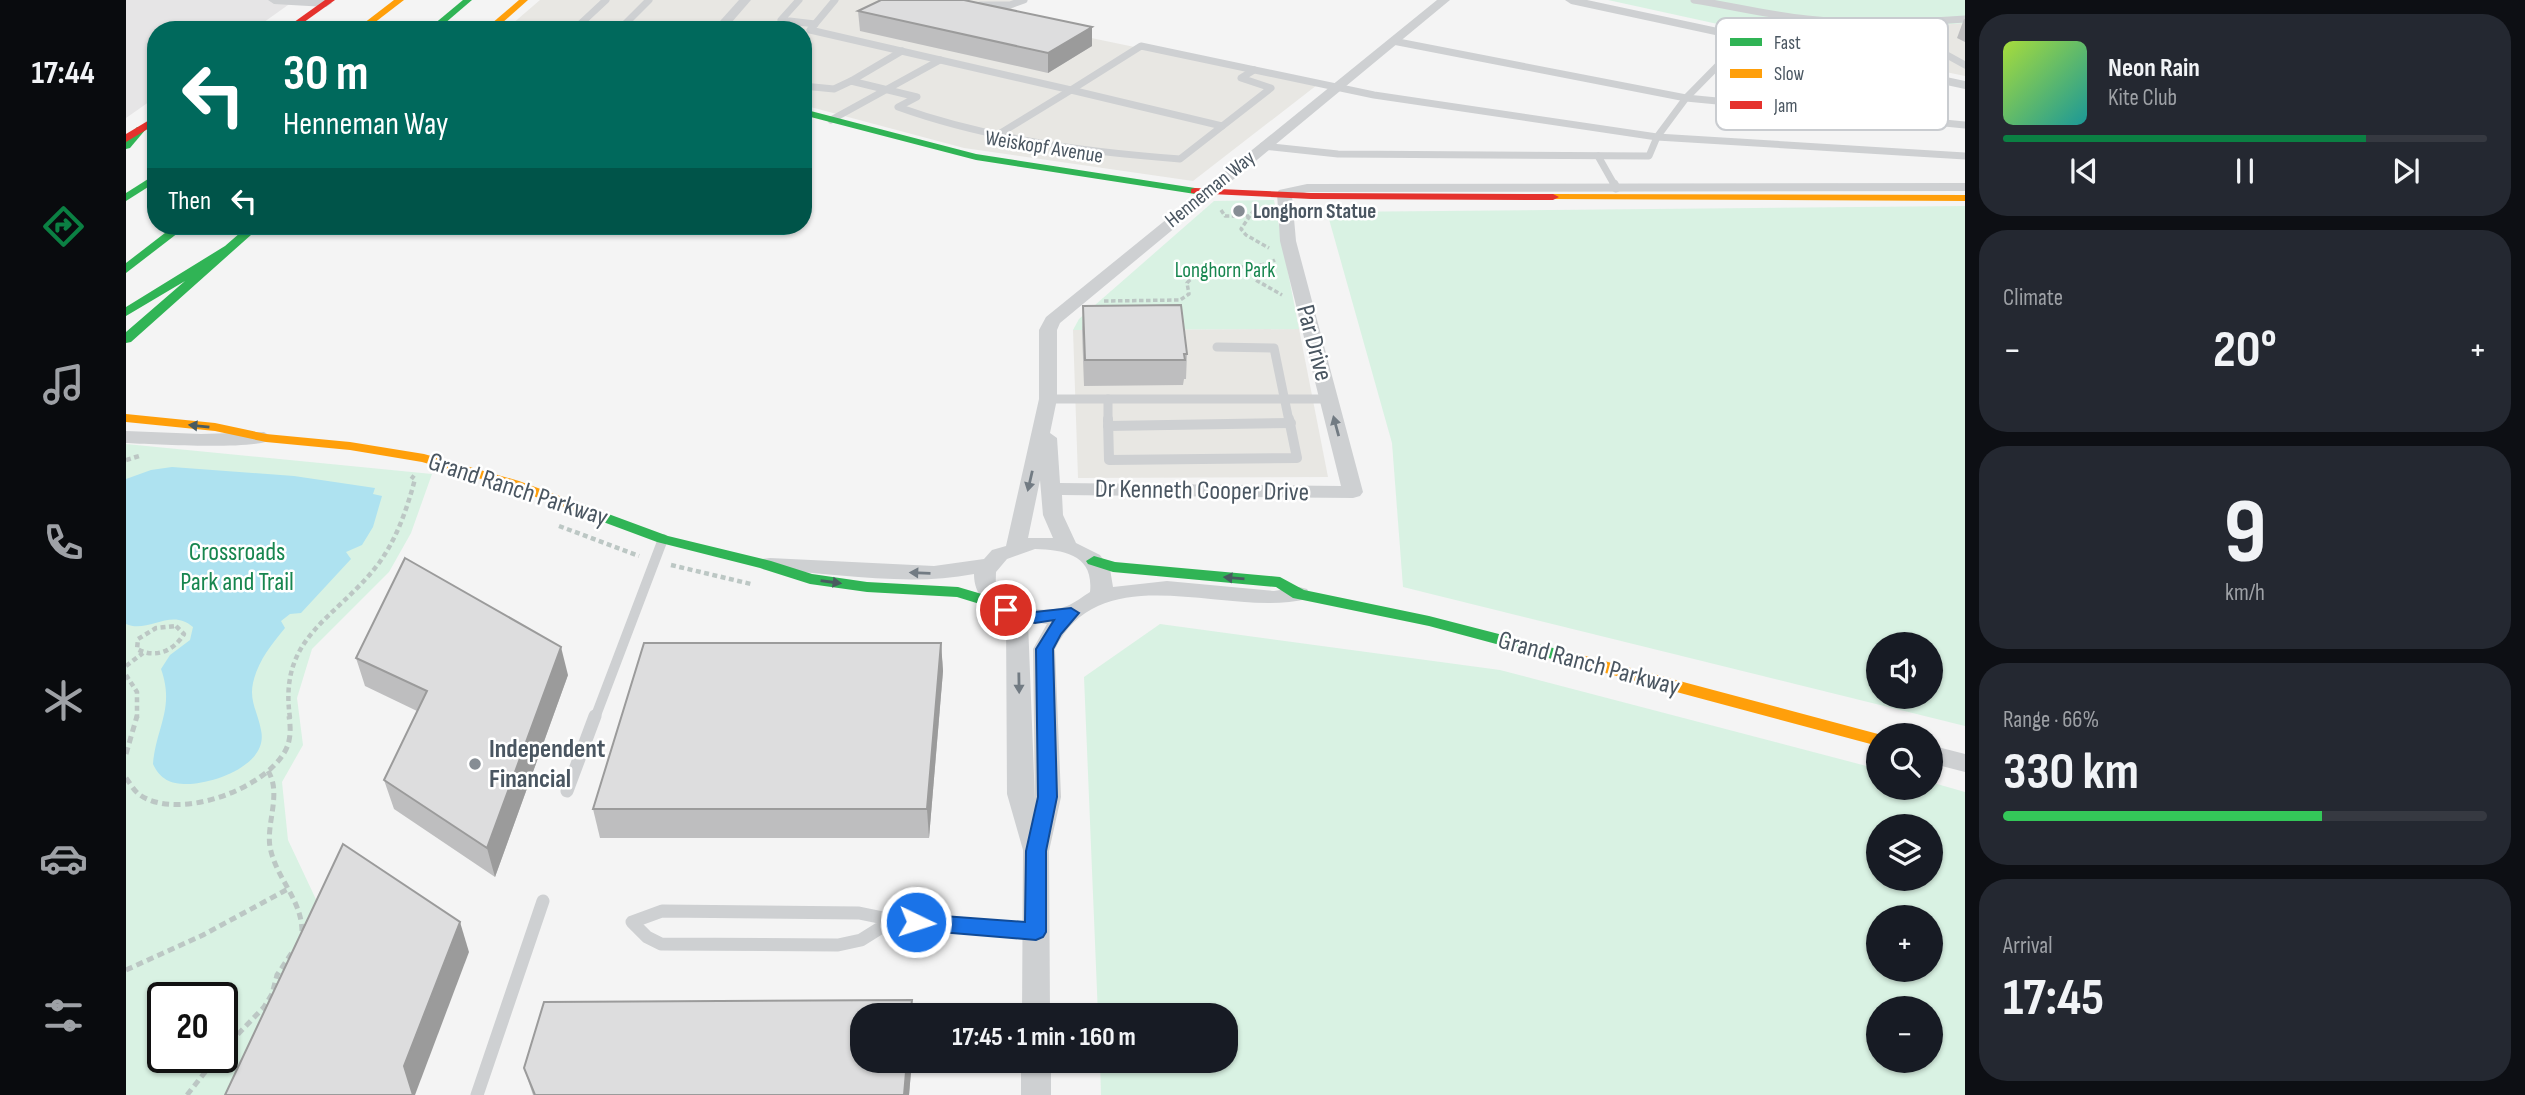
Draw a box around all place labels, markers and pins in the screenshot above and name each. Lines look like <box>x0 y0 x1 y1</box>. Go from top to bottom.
place label: Longhorn Statue <box>1253 199 1376 224</box>
marker: Longhorn Statue <box>1231 203 1247 219</box>
pin <box>976 580 1036 640</box>
place label: Independent Financial <box>489 734 606 795</box>
marker: Independent Financial <box>467 756 483 772</box>

